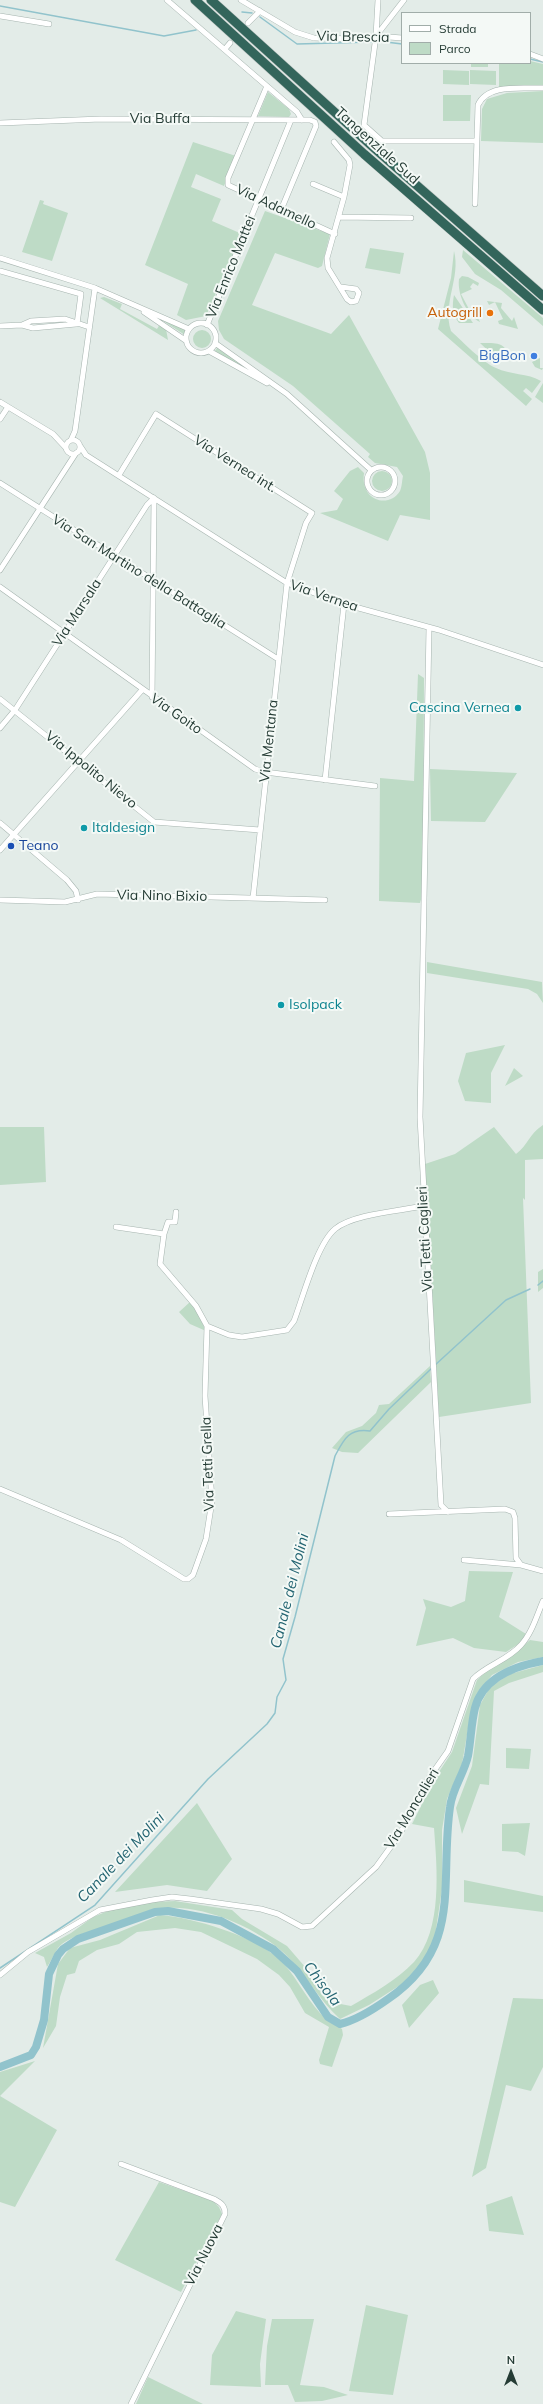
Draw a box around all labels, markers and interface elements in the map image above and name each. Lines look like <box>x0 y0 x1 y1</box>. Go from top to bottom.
legend <box>401 12 531 64</box>
text: Strada <box>439 21 477 36</box>
street label: Via Brescia <box>316 28 390 46</box>
text: Parco <box>439 41 471 56</box>
street label: Tangenziale Sud <box>332 104 422 188</box>
street label: Via Buffa <box>130 111 190 127</box>
street label: Via Adamello <box>233 181 319 233</box>
street label: Via Enrico Mattei <box>203 213 259 321</box>
place label: Autogrill <box>427 305 482 321</box>
marker: Autogrill <box>485 308 495 318</box>
place label: BigBon <box>479 348 526 364</box>
marker: BigBon <box>529 351 539 361</box>
street label: Via Vernea int. <box>190 432 280 496</box>
street label: Via San Martino della Battaglia <box>49 511 229 633</box>
street label: Via Marsala <box>49 576 105 650</box>
street label: Via Vernea <box>288 576 360 616</box>
street label: Via Goito <box>147 690 205 738</box>
street label: Via Mentana <box>256 699 282 783</box>
place label: Cascina Vernea <box>409 700 510 716</box>
marker: Cascina Vernea <box>513 703 523 713</box>
street label: Via Ippolito Nievo <box>42 728 140 812</box>
place label: Italdesign <box>92 820 155 836</box>
marker: Italdesign <box>79 823 89 833</box>
place label: Teano <box>19 838 59 854</box>
marker: Teano <box>6 841 16 851</box>
street label: Via Nino Bixio <box>117 887 207 905</box>
place label: Isolpack <box>289 997 342 1013</box>
marker: Isolpack <box>276 1000 286 1010</box>
street label: Via Tetti Caglieri <box>414 1186 436 1292</box>
street label: Via Tetti Grella <box>198 1416 218 1512</box>
water label: Canale dei Molini <box>267 1532 313 1650</box>
street label: Via Moncalieri <box>381 1766 443 1852</box>
water label: Canale dei Molini <box>74 1809 168 1907</box>
water label: Chisola <box>299 1958 345 2010</box>
street label: Via Nuova <box>181 2221 227 2289</box>
north arrow <box>491 2352 531 2392</box>
text: N <box>507 2353 515 2367</box>

